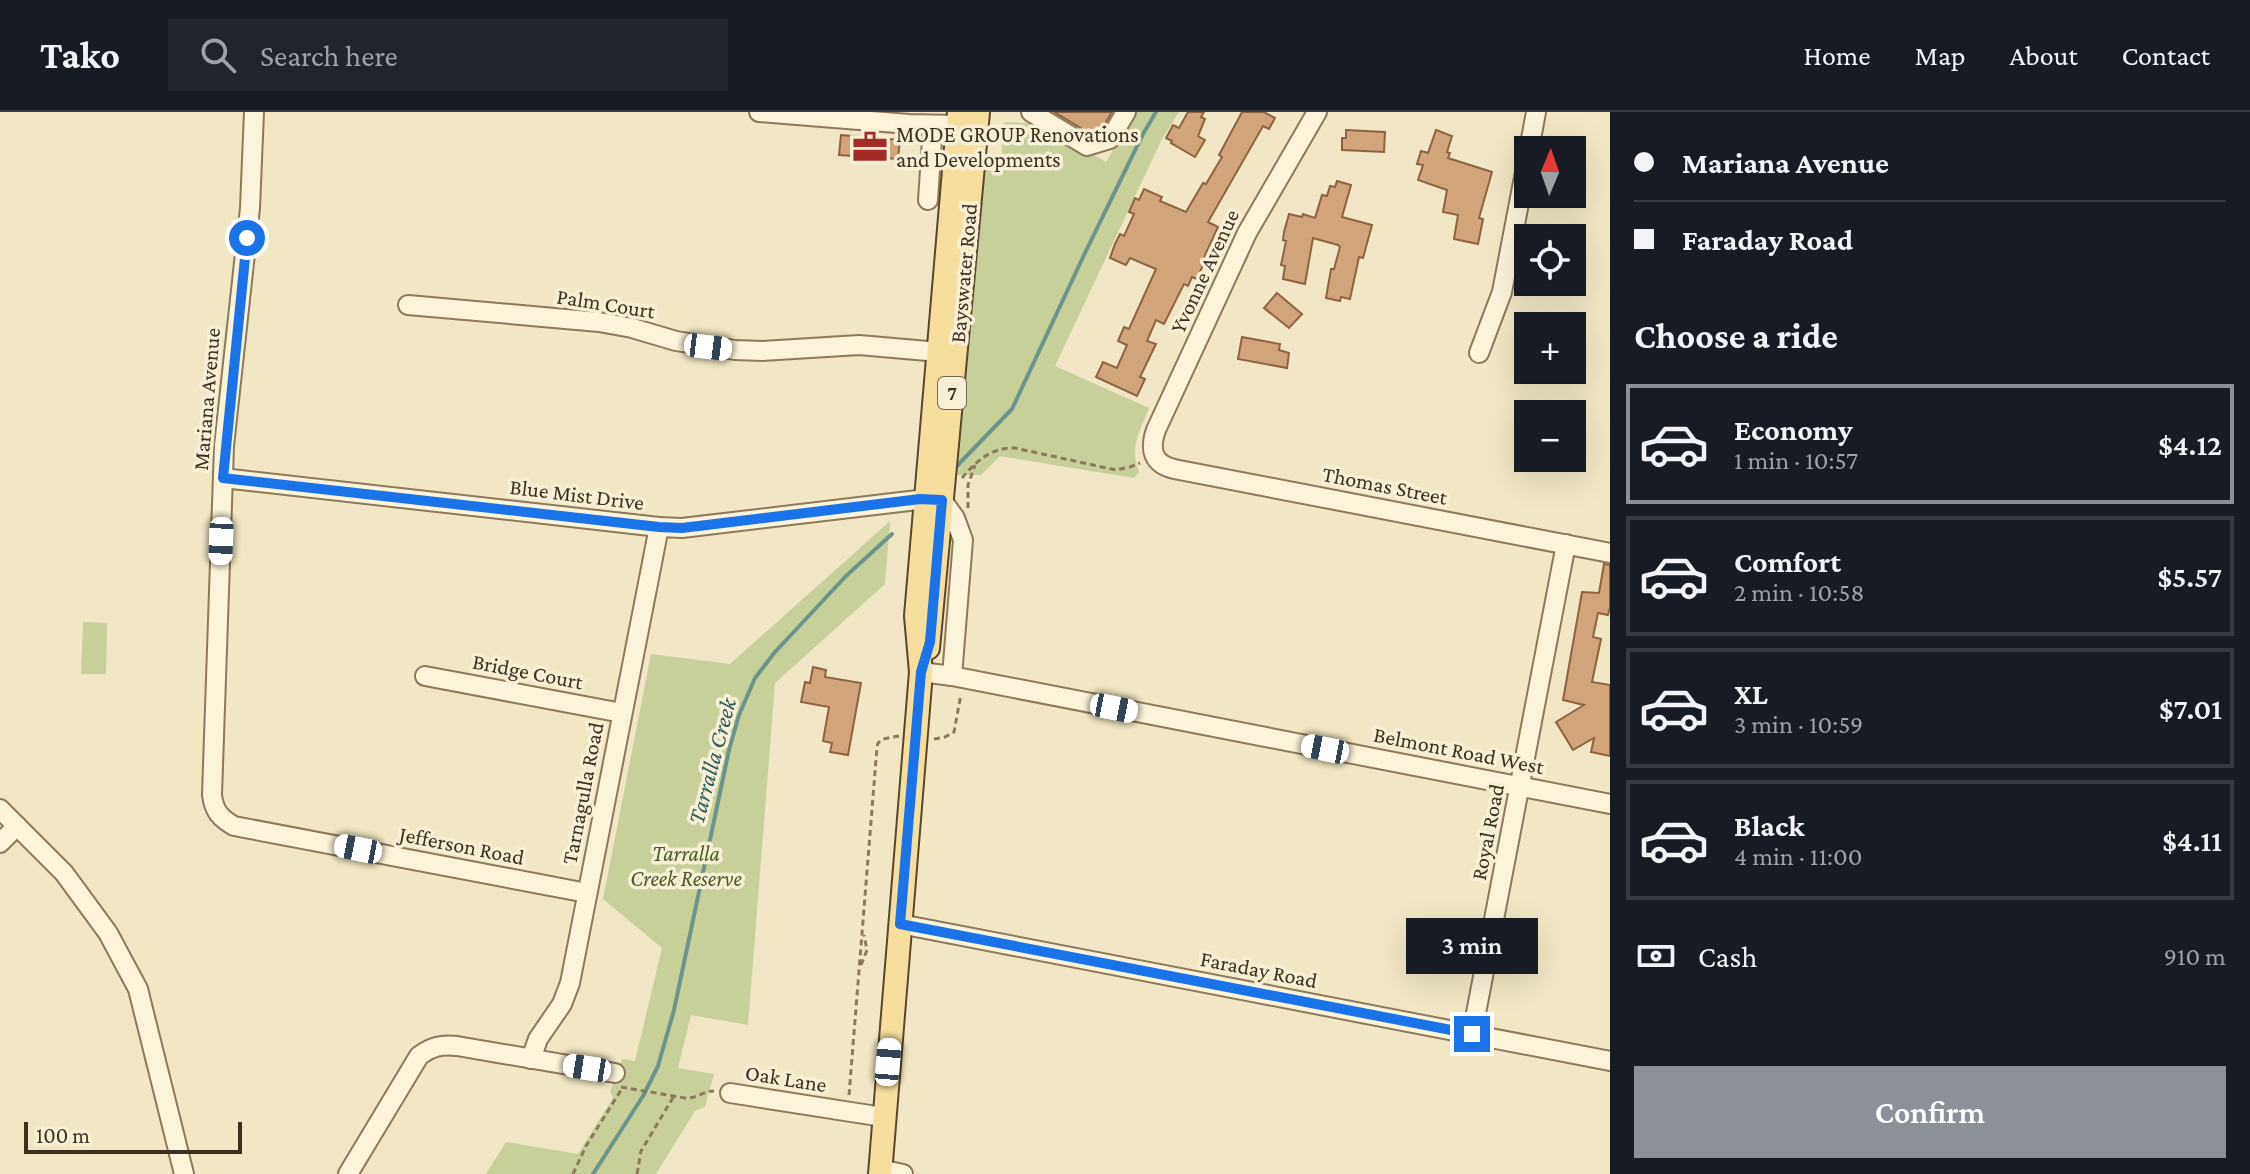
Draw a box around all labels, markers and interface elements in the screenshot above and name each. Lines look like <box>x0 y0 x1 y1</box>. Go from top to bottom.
search box <box>168 19 728 91</box>
icon: search <box>196 33 240 77</box>
text: Tako <box>40 34 120 76</box>
text: Search here <box>260 39 398 72</box>
text: Home <box>1804 40 1871 71</box>
text: Map <box>1915 40 1966 71</box>
text: About <box>2010 40 2078 71</box>
text: Contact <box>2122 40 2210 71</box>
place label: MODE GROUP Renovations and Developments <box>896 122 1139 172</box>
office icon: MODE GROUP Renovations and Developments <box>851 128 889 166</box>
north arrow <box>1514 136 1586 208</box>
map controls <box>1514 136 1586 472</box>
text: Mariana Avenue <box>1682 146 1889 179</box>
street label: Bayswater Road <box>945 202 982 344</box>
street label: Yvonne Avenue <box>1165 205 1244 337</box>
route start <box>229 220 265 256</box>
text: Faraday Road <box>1682 223 1853 256</box>
button: locate <box>1514 224 1586 296</box>
street label: Palm Court <box>555 283 657 324</box>
button: + <box>1514 312 1586 384</box>
text: Choose a ride <box>1634 316 1838 356</box>
street label: Mariana Avenue <box>188 327 225 471</box>
car <box>683 332 733 362</box>
road number: 7 <box>938 377 966 409</box>
button: − <box>1514 400 1586 472</box>
icon: car <box>1638 408 1710 480</box>
text: Economy <box>1734 413 1853 446</box>
text: $4.12 <box>2158 428 2222 461</box>
text: 1 min · 10:57 <box>1734 446 1858 475</box>
street label: Thomas Street <box>1320 461 1450 510</box>
street label: Blue Mist Drive <box>508 474 646 515</box>
car <box>208 517 234 565</box>
icon: car <box>1638 540 1710 612</box>
text: Comfort <box>1734 545 1841 578</box>
text: $5.57 <box>2157 560 2222 593</box>
text: 2 min · 10:58 <box>1734 578 1864 607</box>
street label: Bridge Court <box>471 649 586 695</box>
icon: car <box>1638 672 1710 744</box>
text: XL <box>1734 677 1768 710</box>
car <box>1088 692 1140 724</box>
text: $7.01 <box>2159 692 2222 725</box>
water label: Tarralla Creek <box>682 694 742 827</box>
text: 3 min · 10:59 <box>1734 710 1863 739</box>
street label: Tarnagulla Road <box>556 720 609 866</box>
street label: Belmont Road West <box>1372 722 1547 779</box>
car <box>1299 733 1351 765</box>
street label: Royal Road <box>1466 781 1509 882</box>
icon: car <box>1638 804 1710 876</box>
text: Black <box>1734 809 1805 842</box>
street label: Jefferson Road <box>395 821 527 870</box>
text: $4.11 <box>2162 824 2222 857</box>
car <box>332 833 384 865</box>
park label: Tarralla Creek Reserve <box>630 841 742 891</box>
text: 4 min · 11:00 <box>1734 842 1862 871</box>
callout: 3 min <box>1406 918 1538 974</box>
text: 3 min <box>1442 931 1502 960</box>
icon: cash <box>1634 934 1678 978</box>
text: Cash <box>1698 940 1757 973</box>
text: 910 m <box>2164 942 2226 971</box>
street label: Faraday Road <box>1198 946 1320 993</box>
route end <box>1454 1016 1490 1052</box>
car <box>874 1037 902 1087</box>
car <box>561 1052 613 1084</box>
street label: Oak Lane <box>743 1060 828 1097</box>
button: Confirm <box>1634 1066 2226 1158</box>
scale bar <box>24 1118 242 1154</box>
text: 100 m <box>36 1123 90 1148</box>

